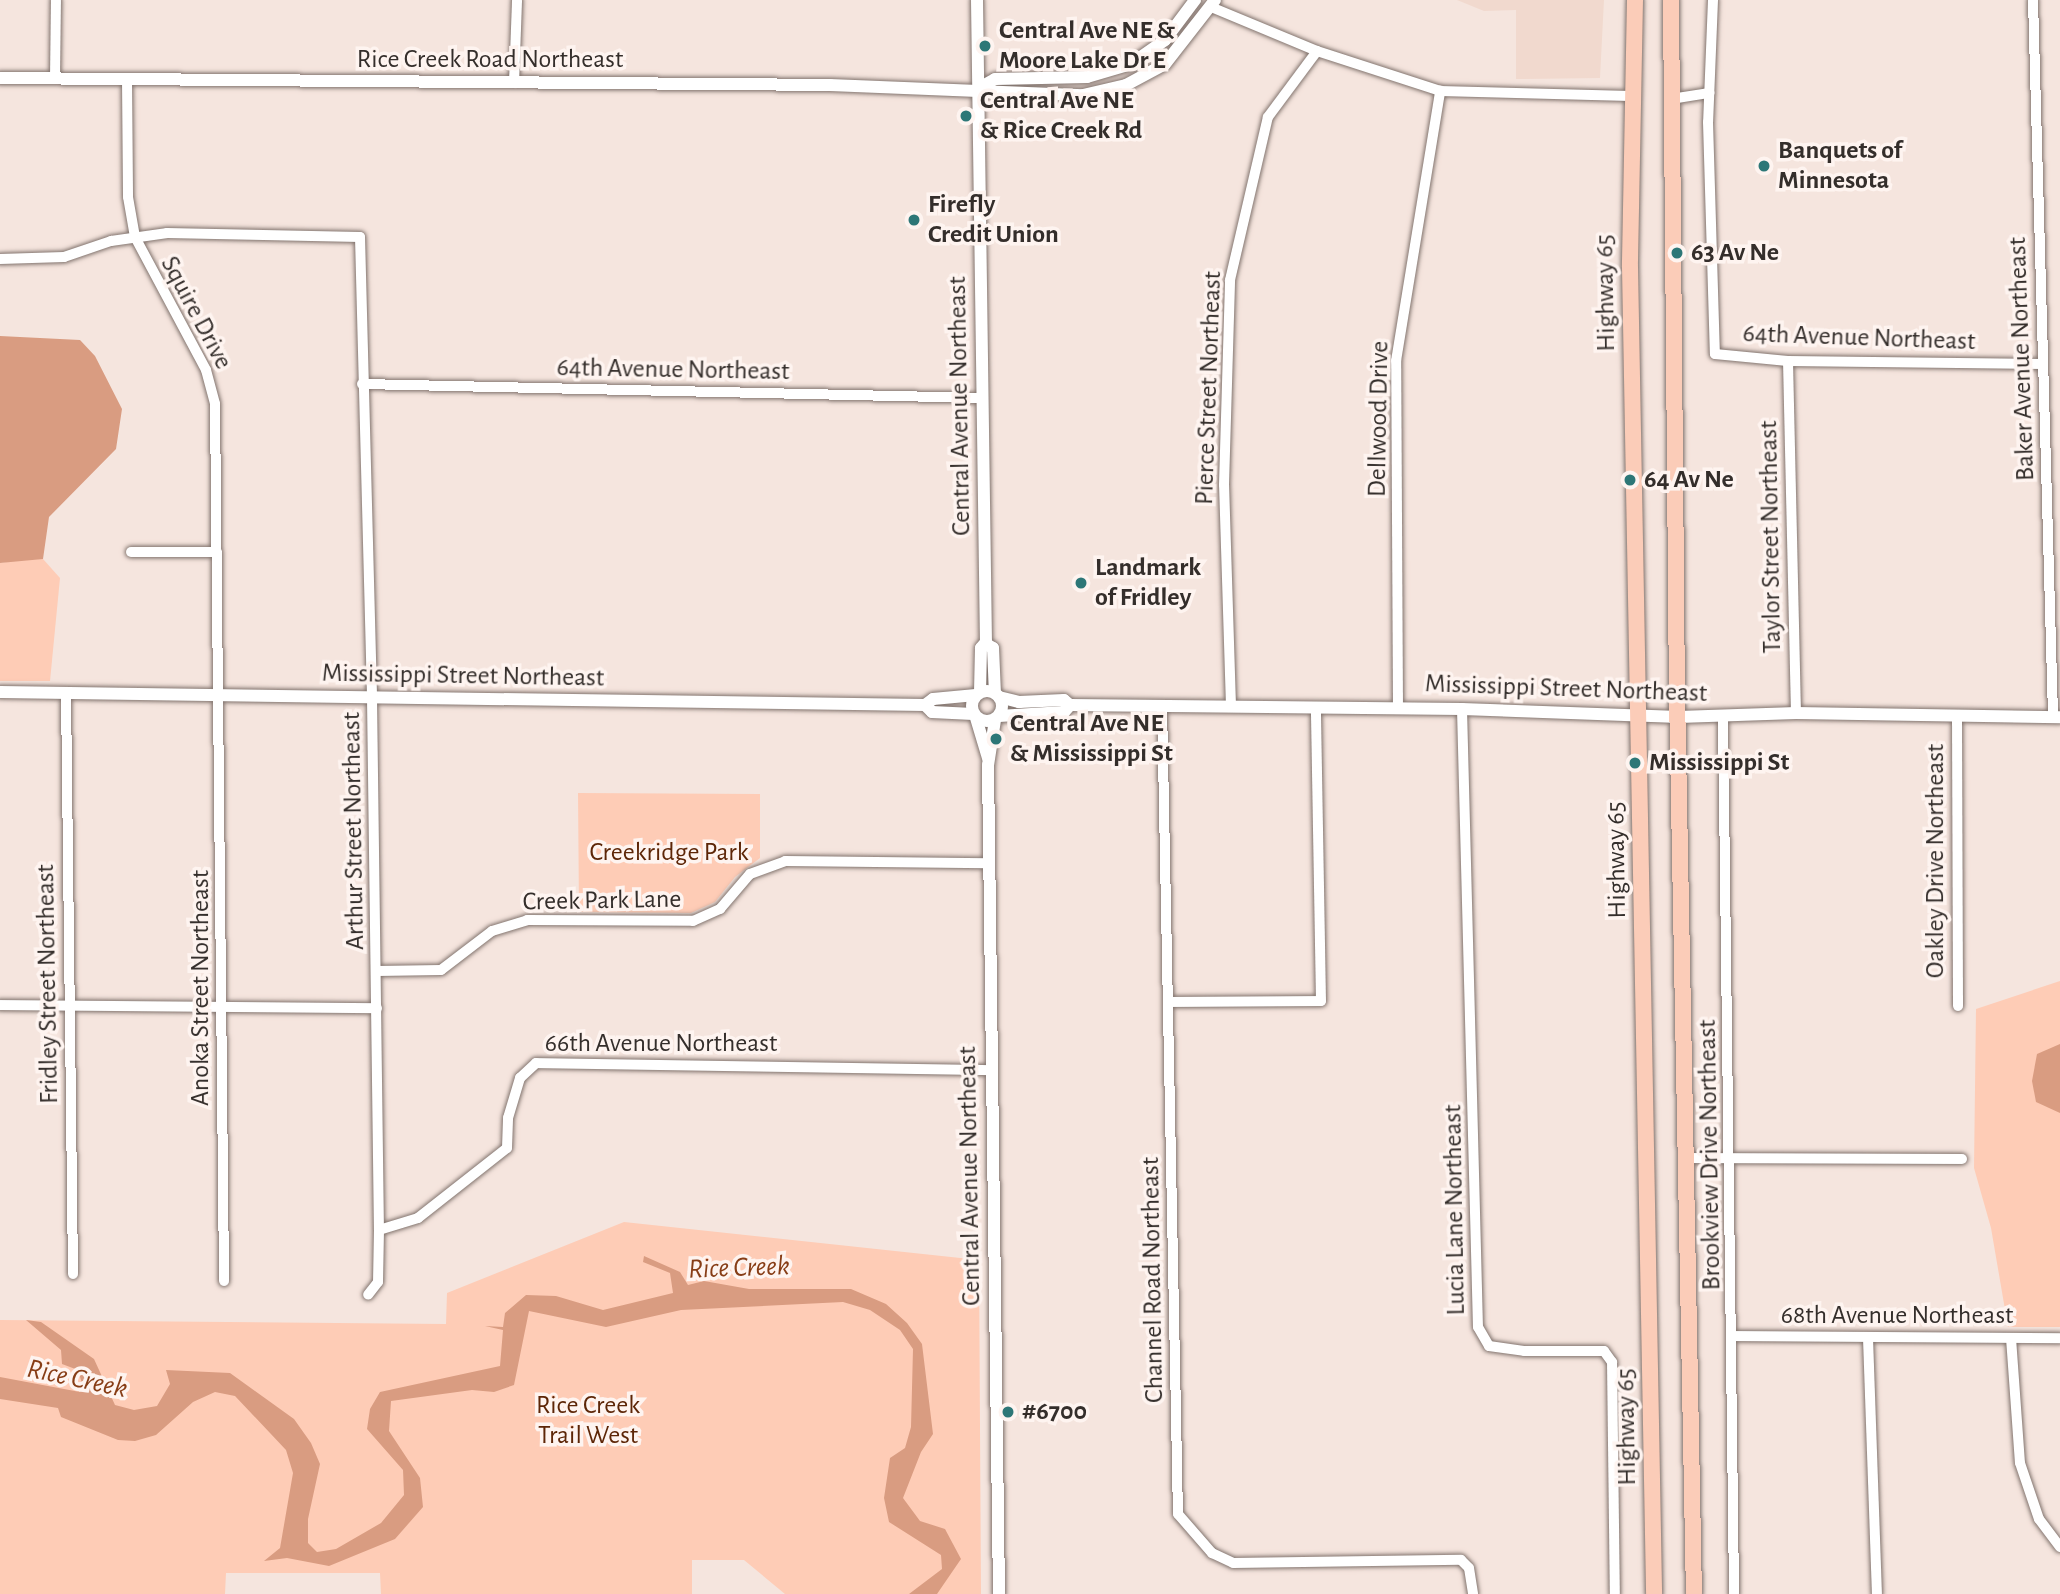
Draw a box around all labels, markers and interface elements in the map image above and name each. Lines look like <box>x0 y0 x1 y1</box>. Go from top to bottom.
place label: Central Ave NE & Moore Lake Dr E <box>999 15 1175 76</box>
marker: Central Ave NE & Moore Lake Dr E <box>977 38 993 54</box>
street label: Rice Creek Road Northeast <box>357 44 623 76</box>
place label: Central Ave NE & Rice Creek Rd <box>980 85 1142 146</box>
marker: Central Ave NE & Rice Creek Rd <box>958 108 974 124</box>
place label: Banquets of Minnesota <box>1778 135 1902 196</box>
marker: Banquets of Minnesota <box>1756 158 1772 174</box>
place label: Firefly Credit Union <box>928 189 1059 250</box>
marker: Firefly Credit Union <box>906 212 922 228</box>
street label: Highway 65 <box>1589 234 1623 352</box>
place label: 63 Av Ne <box>1691 237 1779 269</box>
street label: Baker Avenue Northeast <box>2002 237 2042 481</box>
marker: 63 Av Ne <box>1669 245 1685 261</box>
street label: Squire Drive <box>153 251 239 375</box>
street label: Pierce Street Northeast <box>1189 271 1229 505</box>
street label: Central Avenue Northeast <box>942 276 978 536</box>
street label: 64th Avenue Northeast <box>1742 318 1976 358</box>
street label: Dellwood Drive <box>1362 341 1396 497</box>
street label: 64th Avenue Northeast <box>556 352 790 388</box>
street label: Taylor Street Northeast <box>1753 420 1789 654</box>
place label: 64 Av Ne <box>1644 464 1734 496</box>
marker: 64 Av Ne <box>1622 472 1638 488</box>
place label: Landmark of Fridley <box>1095 552 1201 614</box>
marker: Landmark of Fridley <box>1073 575 1089 591</box>
street label: Mississippi Street Northeast <box>322 658 604 694</box>
street label: Mississippi Street Northeast <box>1424 668 1708 710</box>
place label: Central Ave NE & Mississippi St <box>1010 708 1173 770</box>
street label: Arthur Street Northeast <box>336 712 372 950</box>
marker: Central Ave NE & Mississippi St <box>988 731 1004 747</box>
street label: Oakley Drive Northeast <box>1920 744 1952 978</box>
place label: Mississippi St <box>1649 747 1789 779</box>
marker: Mississippi St <box>1627 755 1643 771</box>
street label: Highway 65 <box>1600 801 1634 919</box>
park label: Creekridge Park <box>589 837 749 869</box>
street label: Fridley Street Northeast <box>30 864 66 1104</box>
street label: Anoka Street Northeast <box>185 870 217 1106</box>
street label: Creek Park Lane <box>522 884 682 918</box>
street label: Brookview Drive Northeast <box>1692 1019 1728 1291</box>
street label: 66th Avenue Northeast <box>545 1028 777 1060</box>
street label: Central Avenue Northeast <box>952 1046 988 1306</box>
street label: Lucia Lane Northeast <box>1438 1104 1472 1316</box>
street label: Channel Road Northeast <box>1135 1157 1171 1403</box>
water label: Rice Creek <box>688 1249 790 1287</box>
street label: 68th Avenue Northeast <box>1781 1300 2013 1332</box>
water label: Rice Creek <box>24 1352 130 1406</box>
street label: Highway 65 <box>1610 1368 1644 1486</box>
park label: Rice Creek Trail West <box>536 1390 640 1452</box>
place label: #6700 <box>1022 1396 1087 1428</box>
marker: #6700 <box>1000 1404 1016 1420</box>

